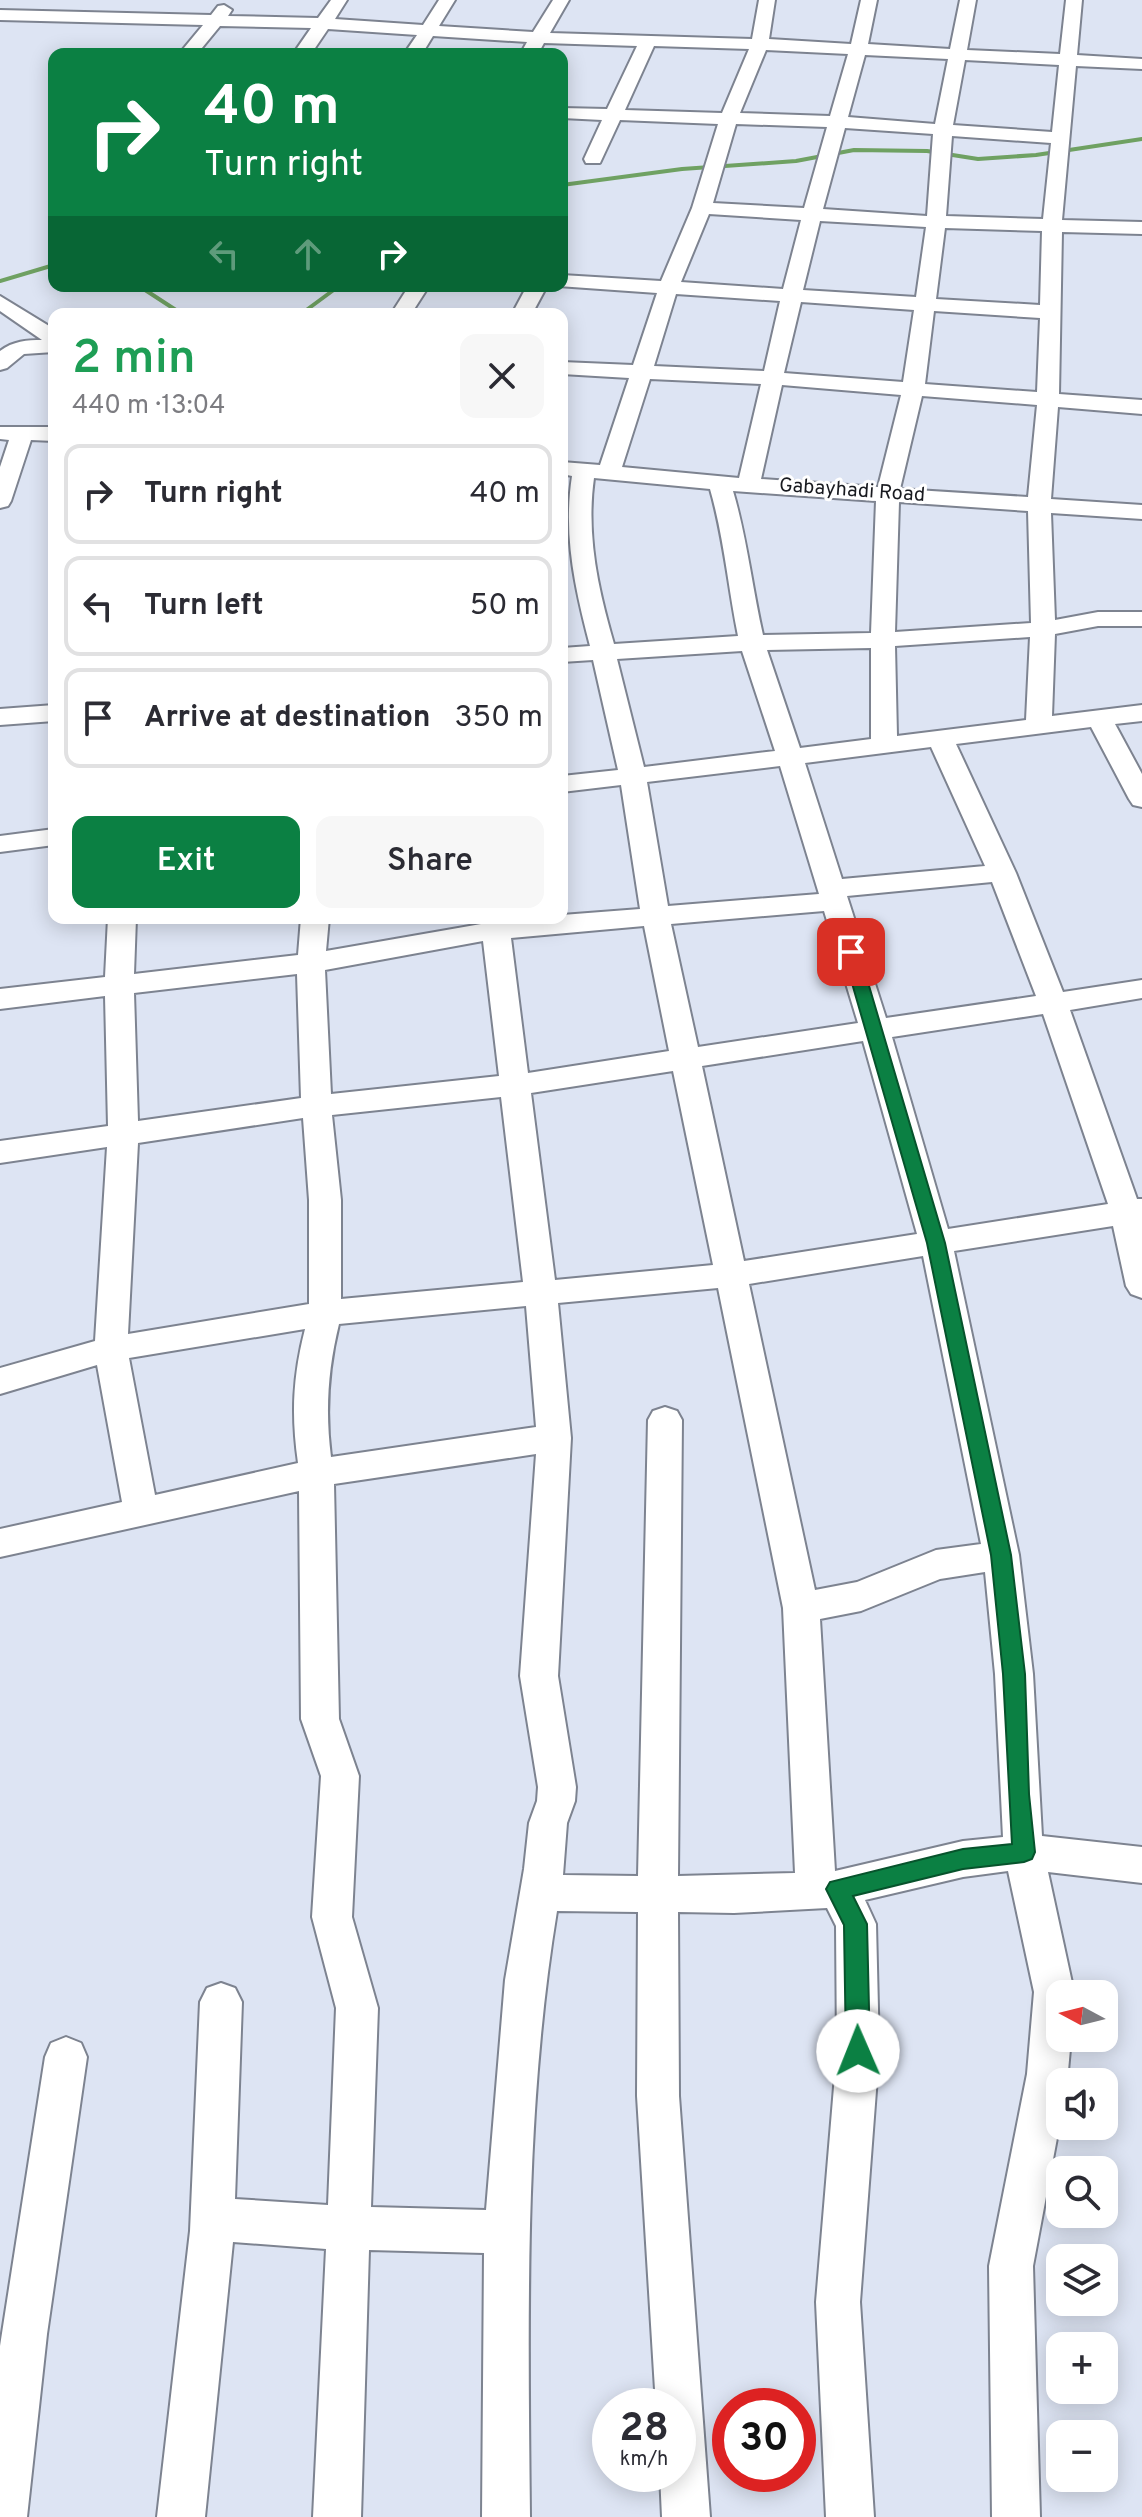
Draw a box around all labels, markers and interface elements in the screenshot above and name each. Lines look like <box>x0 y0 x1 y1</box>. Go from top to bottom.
text: 40 m <box>204 74 340 144</box>
icon: right <box>72 80 176 184</box>
text: Turn right <box>204 143 363 189</box>
icon: left <box>202 232 246 276</box>
icon: ahead <box>286 232 330 276</box>
icon: right <box>370 232 414 276</box>
text: 2 min <box>72 330 196 390</box>
button: close <box>460 334 544 418</box>
text: 440 m · 13:04 <box>72 390 225 423</box>
icon: right <box>76 472 120 516</box>
street label: Gabayhadi Road <box>778 473 926 509</box>
text: Turn right <box>144 476 282 513</box>
text: 40 m <box>470 476 540 513</box>
icon: left <box>76 584 120 628</box>
text: Turn left <box>144 588 264 625</box>
text: 50 m <box>470 588 540 625</box>
icon: arrive <box>76 696 120 740</box>
text: Arrive at destination <box>144 700 430 737</box>
text: 350 m <box>454 700 543 737</box>
button: Exit <box>72 816 300 908</box>
button: Share <box>316 816 544 908</box>
pin <box>817 918 885 986</box>
icon: arrive <box>829 930 873 974</box>
north arrow <box>1046 1980 1118 2052</box>
map controls <box>1046 1980 1118 2492</box>
position arrow <box>816 2009 900 2093</box>
button: sound <box>1046 2068 1118 2140</box>
button: search <box>1046 2156 1118 2228</box>
button: layers <box>1046 2244 1118 2316</box>
button: + <box>1046 2332 1118 2404</box>
speed limit sign: 30 <box>712 2388 816 2492</box>
text: 28 <box>619 2405 669 2455</box>
button: − <box>1046 2420 1118 2492</box>
text: km/h <box>620 2447 668 2473</box>

